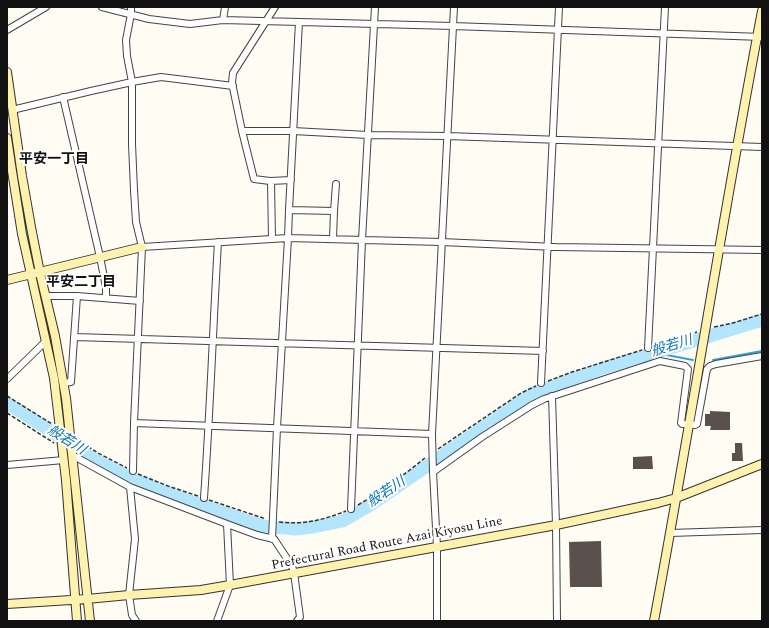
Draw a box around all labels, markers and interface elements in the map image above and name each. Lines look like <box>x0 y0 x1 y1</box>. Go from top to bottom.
district label: 平安一丁目 <box>19 152 89 168</box>
district label: 平安二丁目 <box>46 275 116 291</box>
water label: 般若川 <box>649 333 695 361</box>
water label: 般若川 <box>44 423 88 459</box>
water label: 般若川 <box>365 474 409 512</box>
street label: Prefectural Road Route Azai Kiyosu Line <box>270 514 504 574</box>

